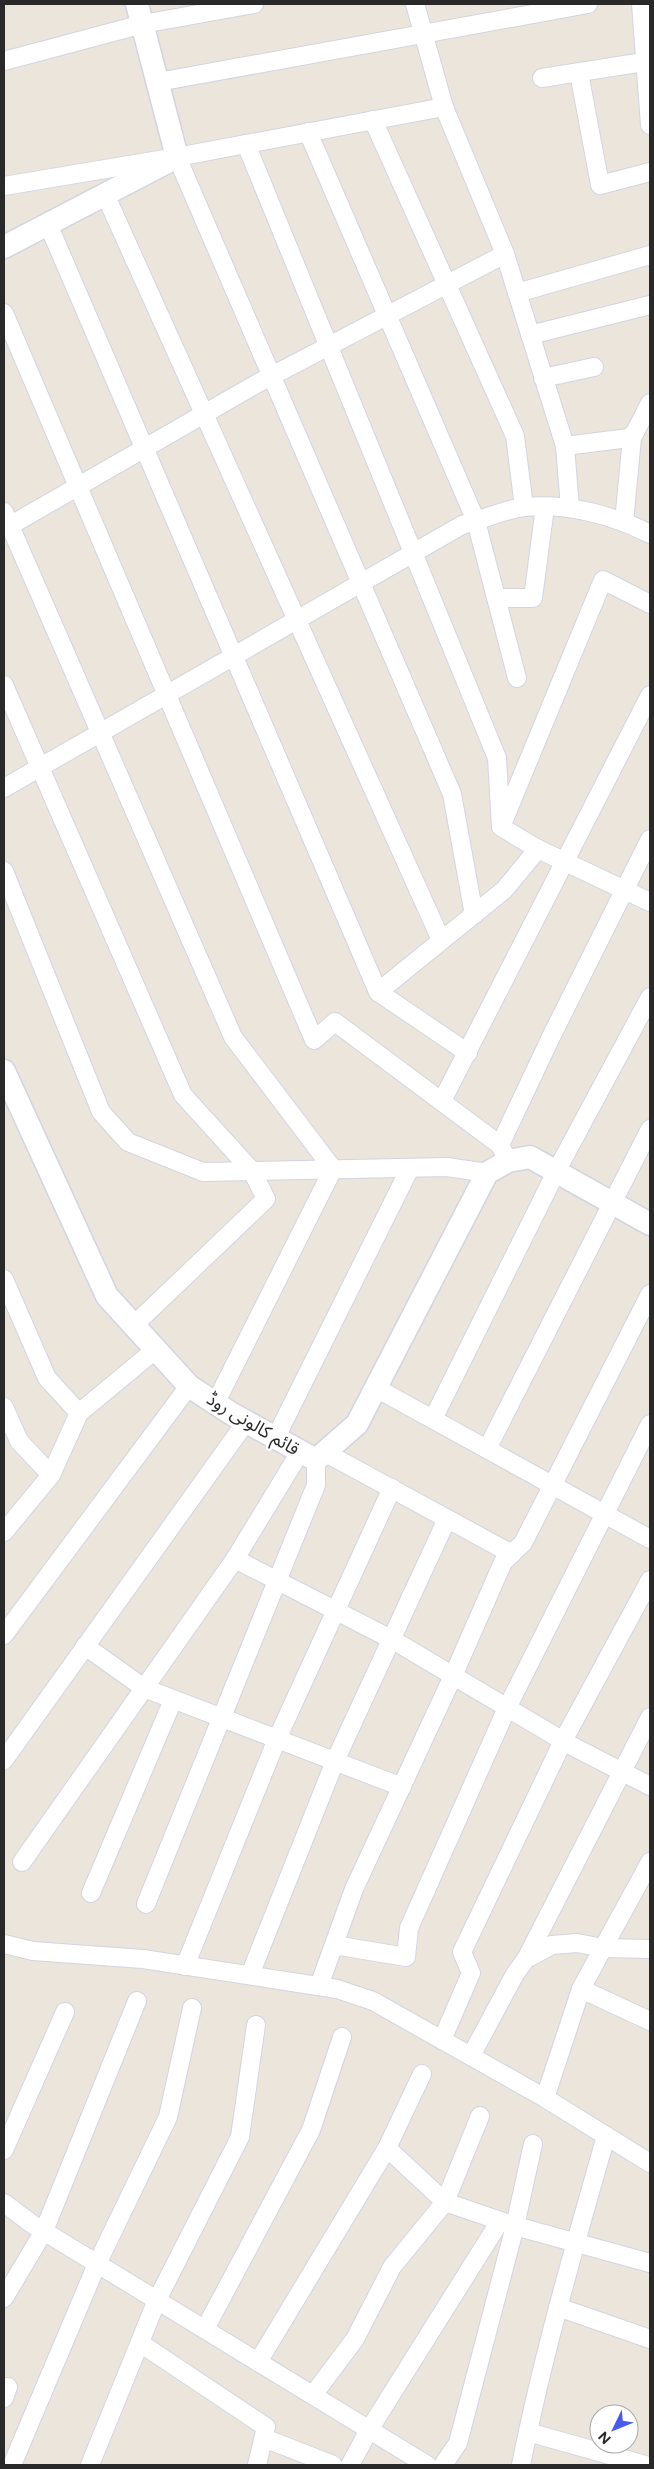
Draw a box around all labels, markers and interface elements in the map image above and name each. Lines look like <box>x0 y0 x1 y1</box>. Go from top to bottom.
street label: قائم کالونی روڈ <box>202 1388 303 1462</box>
north arrow <box>589 2404 639 2454</box>
text: N <box>595 2428 615 2447</box>

